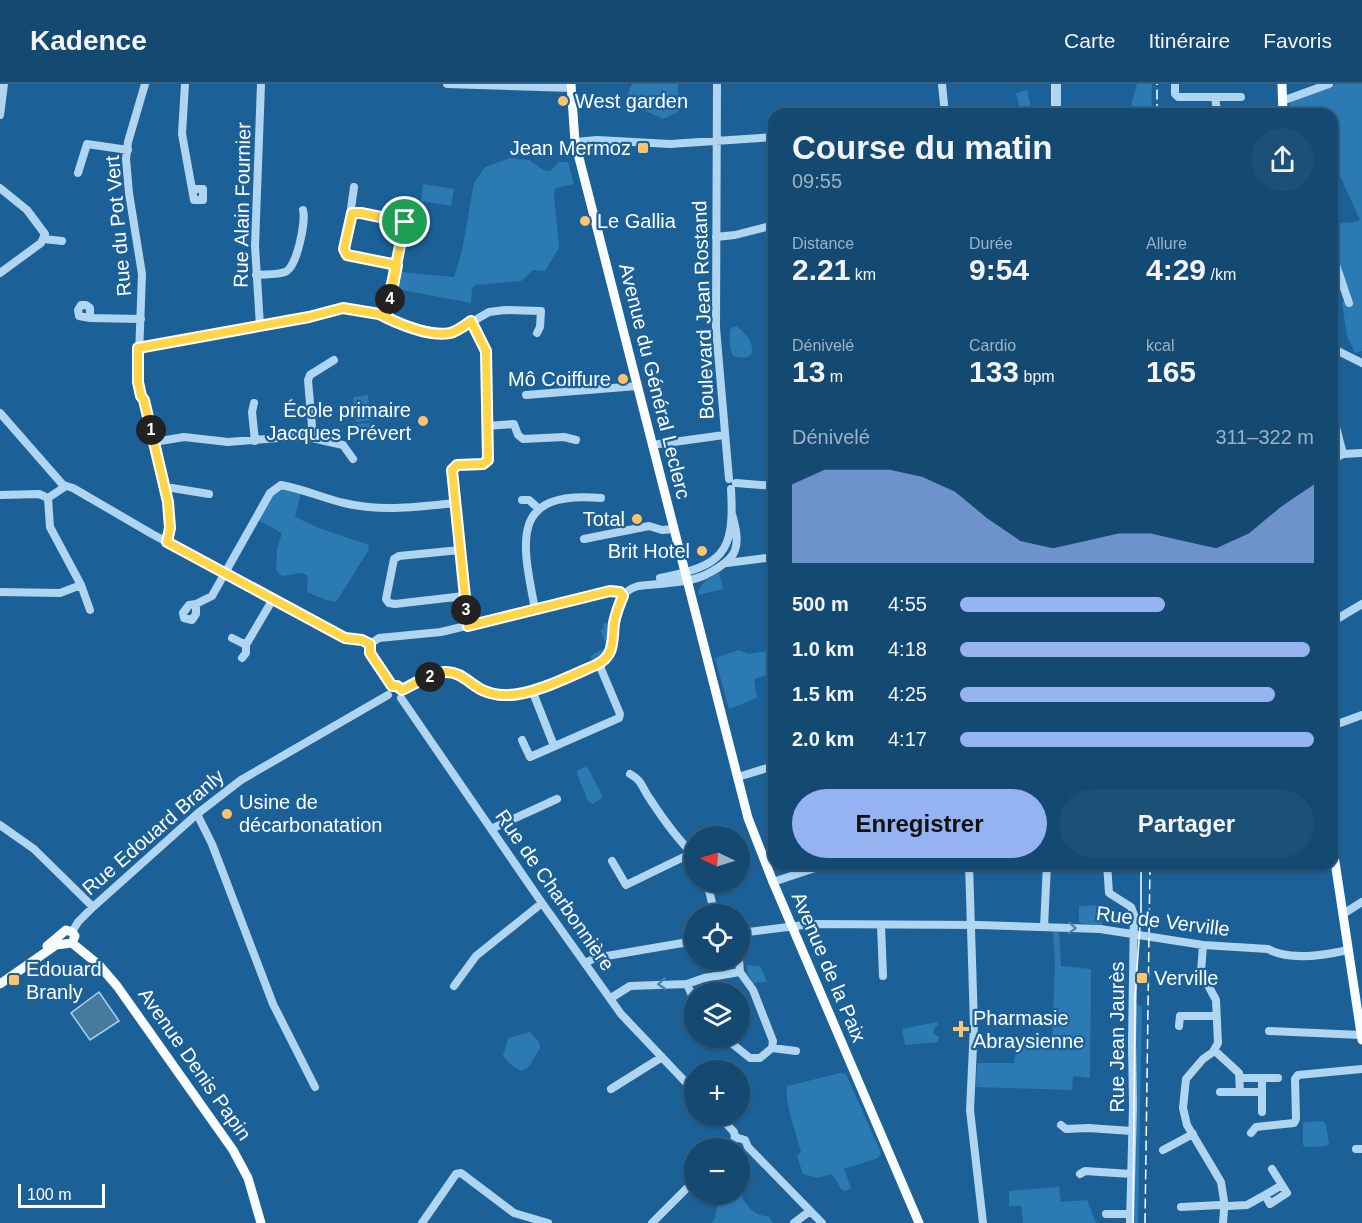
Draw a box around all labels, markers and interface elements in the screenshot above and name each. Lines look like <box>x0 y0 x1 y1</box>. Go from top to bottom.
text: Kadence <box>30 25 147 56</box>
text: Carte <box>1064 29 1115 52</box>
text: Itinéraire <box>1148 29 1230 52</box>
text: Favoris <box>1263 29 1332 52</box>
place label: West garden <box>575 90 688 112</box>
marker: West garden <box>556 94 570 108</box>
street label: Rue Alain Fournier <box>230 122 254 288</box>
button: share <box>1251 128 1314 191</box>
text: Course du matin <box>792 129 1052 166</box>
place label: Jean Mermoz <box>510 137 631 159</box>
marker: Jean Mermoz <box>636 141 650 155</box>
street label: Rue du Pot Vert <box>101 154 135 297</box>
text: 09:55 <box>792 170 842 192</box>
pin <box>379 196 430 247</box>
street label: Boulevard Jean Rostand <box>688 200 718 420</box>
icon: arrive <box>388 205 421 238</box>
place label: Le Gallia <box>597 210 677 232</box>
marker: Le Gallia <box>578 214 592 228</box>
text: Distance <box>792 235 854 252</box>
text: Durée <box>969 235 1013 252</box>
text: Allure <box>1146 235 1187 252</box>
text: 2.21 <box>792 253 850 286</box>
text: 9:54 <box>969 253 1029 286</box>
text: 4:29 <box>1146 253 1206 286</box>
street label: Avenue du Général Leclerc <box>615 261 695 501</box>
text: km <box>850 266 876 283</box>
text: /km <box>1206 266 1236 283</box>
pin: 4 <box>375 284 405 314</box>
text: 4 <box>386 290 394 307</box>
text: Dénivelé <box>792 337 854 354</box>
text: Cardio <box>969 337 1016 354</box>
text: kcal <box>1146 337 1174 354</box>
text: 13 <box>792 355 825 388</box>
text: 133 <box>969 355 1019 388</box>
text: 165 <box>1146 355 1196 388</box>
place label: Mô Coiffure <box>508 368 611 390</box>
text: m <box>825 368 843 385</box>
text: bpm <box>1019 368 1055 385</box>
marker: Mô Coiffure <box>616 372 630 386</box>
place label: École primaire Jacques Prévert <box>266 399 411 444</box>
marker: École primaire Jacques Prévert <box>416 414 430 428</box>
pin: 1 <box>136 415 166 445</box>
text: 1 <box>147 421 155 438</box>
text: Dénivelé <box>792 426 870 448</box>
text: 311–322 m <box>1215 426 1314 448</box>
place label: Total <box>583 508 625 530</box>
marker: Total <box>630 512 644 526</box>
place label: Brit Hotel <box>608 540 690 562</box>
marker: Brit Hotel <box>695 544 709 558</box>
text: 500 m <box>792 593 849 615</box>
text: 4:55 <box>888 593 927 615</box>
pin: 3 <box>451 595 481 625</box>
text: 3 <box>462 601 470 618</box>
text: 1.0 km <box>792 638 854 660</box>
text: 4:18 <box>888 638 927 660</box>
pin: 2 <box>415 662 445 692</box>
text: 2 <box>426 668 434 685</box>
text: 1.5 km <box>792 683 854 705</box>
text: 4:25 <box>888 683 927 705</box>
text: 2.0 km <box>792 728 854 750</box>
text: 4:17 <box>888 728 927 750</box>
street label: Rue Edouard Branly <box>78 765 228 899</box>
button: Enregistrer <box>792 789 1047 858</box>
button: Partager <box>1059 789 1314 858</box>
place label: Usine de décarbonatation <box>239 791 382 836</box>
street label: Rue de Charbonnière <box>491 805 619 975</box>
marker: Usine de décarbonatation <box>220 807 234 821</box>
north arrow <box>684 826 750 892</box>
map controls <box>684 826 750 1204</box>
street label: Avenue de la Paix <box>787 889 871 1045</box>
street label: Rue de Verville <box>1095 902 1231 940</box>
button: locate <box>684 904 750 970</box>
one-way arrow <box>1068 922 1077 934</box>
place label: Edouard Branly <box>26 958 102 1003</box>
street label: Rue Jean Jaurès <box>1106 961 1128 1113</box>
place label: Verville <box>1154 967 1218 989</box>
marker: Verville <box>1135 971 1149 985</box>
marker: Edouard Branly <box>7 973 21 987</box>
one-way arrow <box>658 977 667 990</box>
button: layers <box>684 982 750 1048</box>
street label: Avenue Denis Papin <box>134 984 256 1144</box>
place label: Pharmasie Abraysienne <box>973 1007 1084 1052</box>
marker: Pharmasie Abraysienne <box>954 1022 968 1036</box>
button: + <box>684 1060 750 1126</box>
button: − <box>684 1138 750 1204</box>
scale bar <box>18 1181 105 1208</box>
text: 100 m <box>27 1186 71 1203</box>

